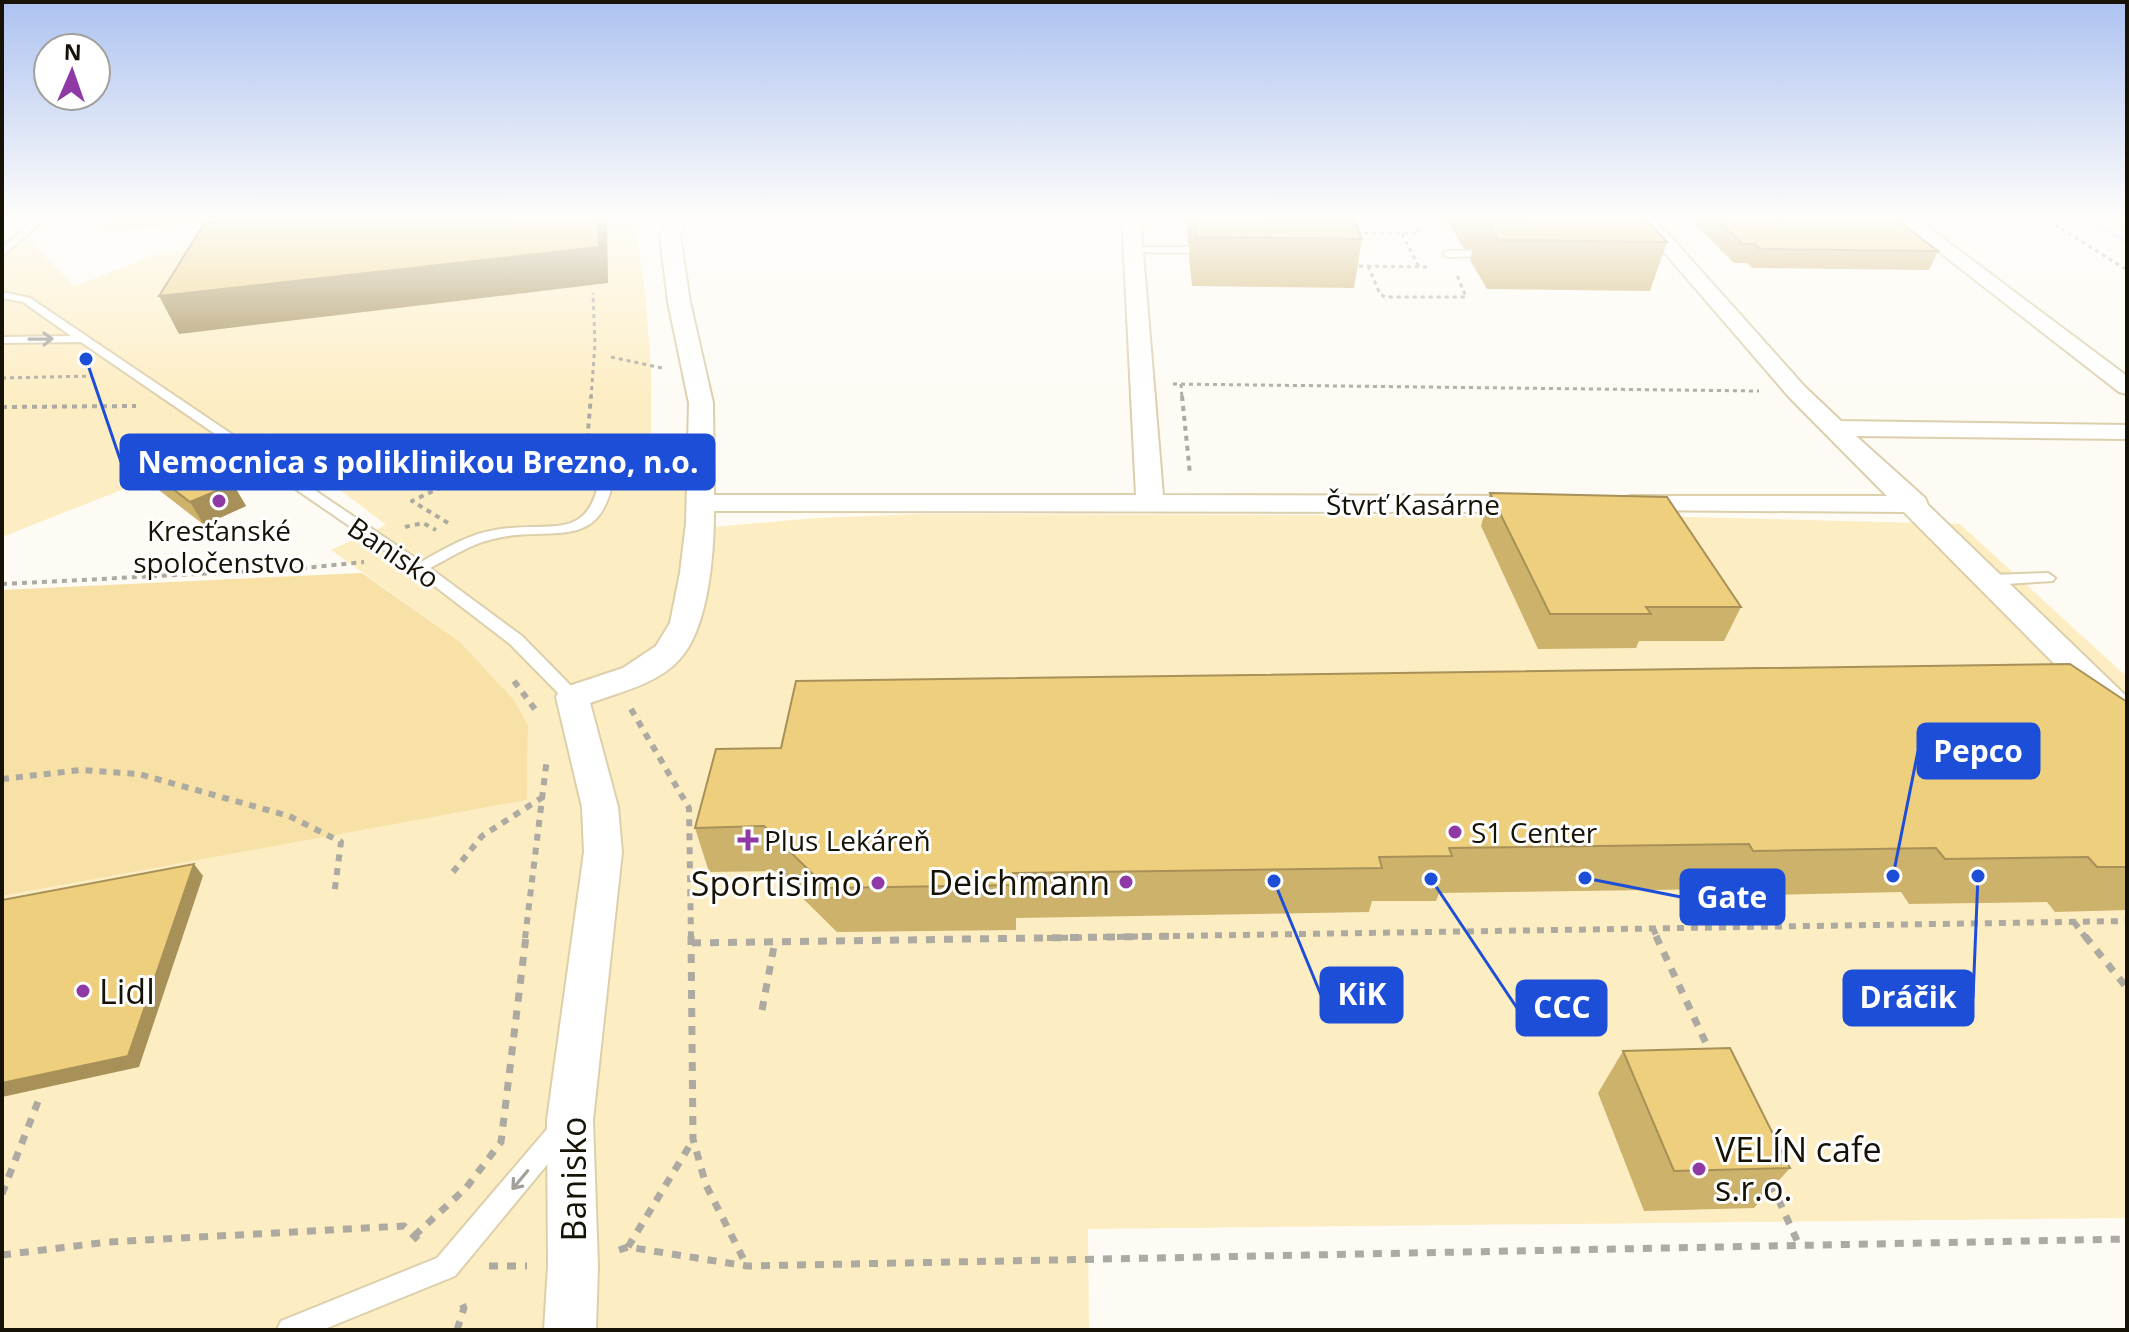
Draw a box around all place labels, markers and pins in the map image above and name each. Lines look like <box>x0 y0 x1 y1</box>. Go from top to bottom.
callout: Nemocnica s poliklinikou Brezno, n.o. <box>121 435 714 489</box>
marker: Kresťanské spoločenstvo <box>210 492 228 510</box>
place label: Kresťanské spoločenstvo <box>133 511 305 581</box>
callout: Pepco <box>1918 724 2039 778</box>
place label: S1 Center <box>1471 813 1598 851</box>
place label: Plus Lekáreň <box>764 821 931 859</box>
marker: S1 Center <box>1446 823 1464 841</box>
marker: Plus Lekáreň <box>739 831 757 849</box>
place label: Deichmann <box>928 859 1110 905</box>
place label: Sportisimo <box>691 860 862 906</box>
callout: Gate <box>1681 870 1784 924</box>
marker: Deichmann <box>1117 873 1135 891</box>
marker: Sportisimo <box>869 874 887 892</box>
place label: Lidl <box>99 968 155 1014</box>
callout: KiK <box>1321 968 1402 1022</box>
callout: Dráčik <box>1844 971 1973 1025</box>
callout: CCC <box>1517 981 1606 1035</box>
marker: Lidl <box>74 982 92 1000</box>
place label: VELÍN cafe s.r.o. <box>1715 1126 1882 1211</box>
marker: VELÍN cafe s.r.o. <box>1690 1160 1708 1178</box>

